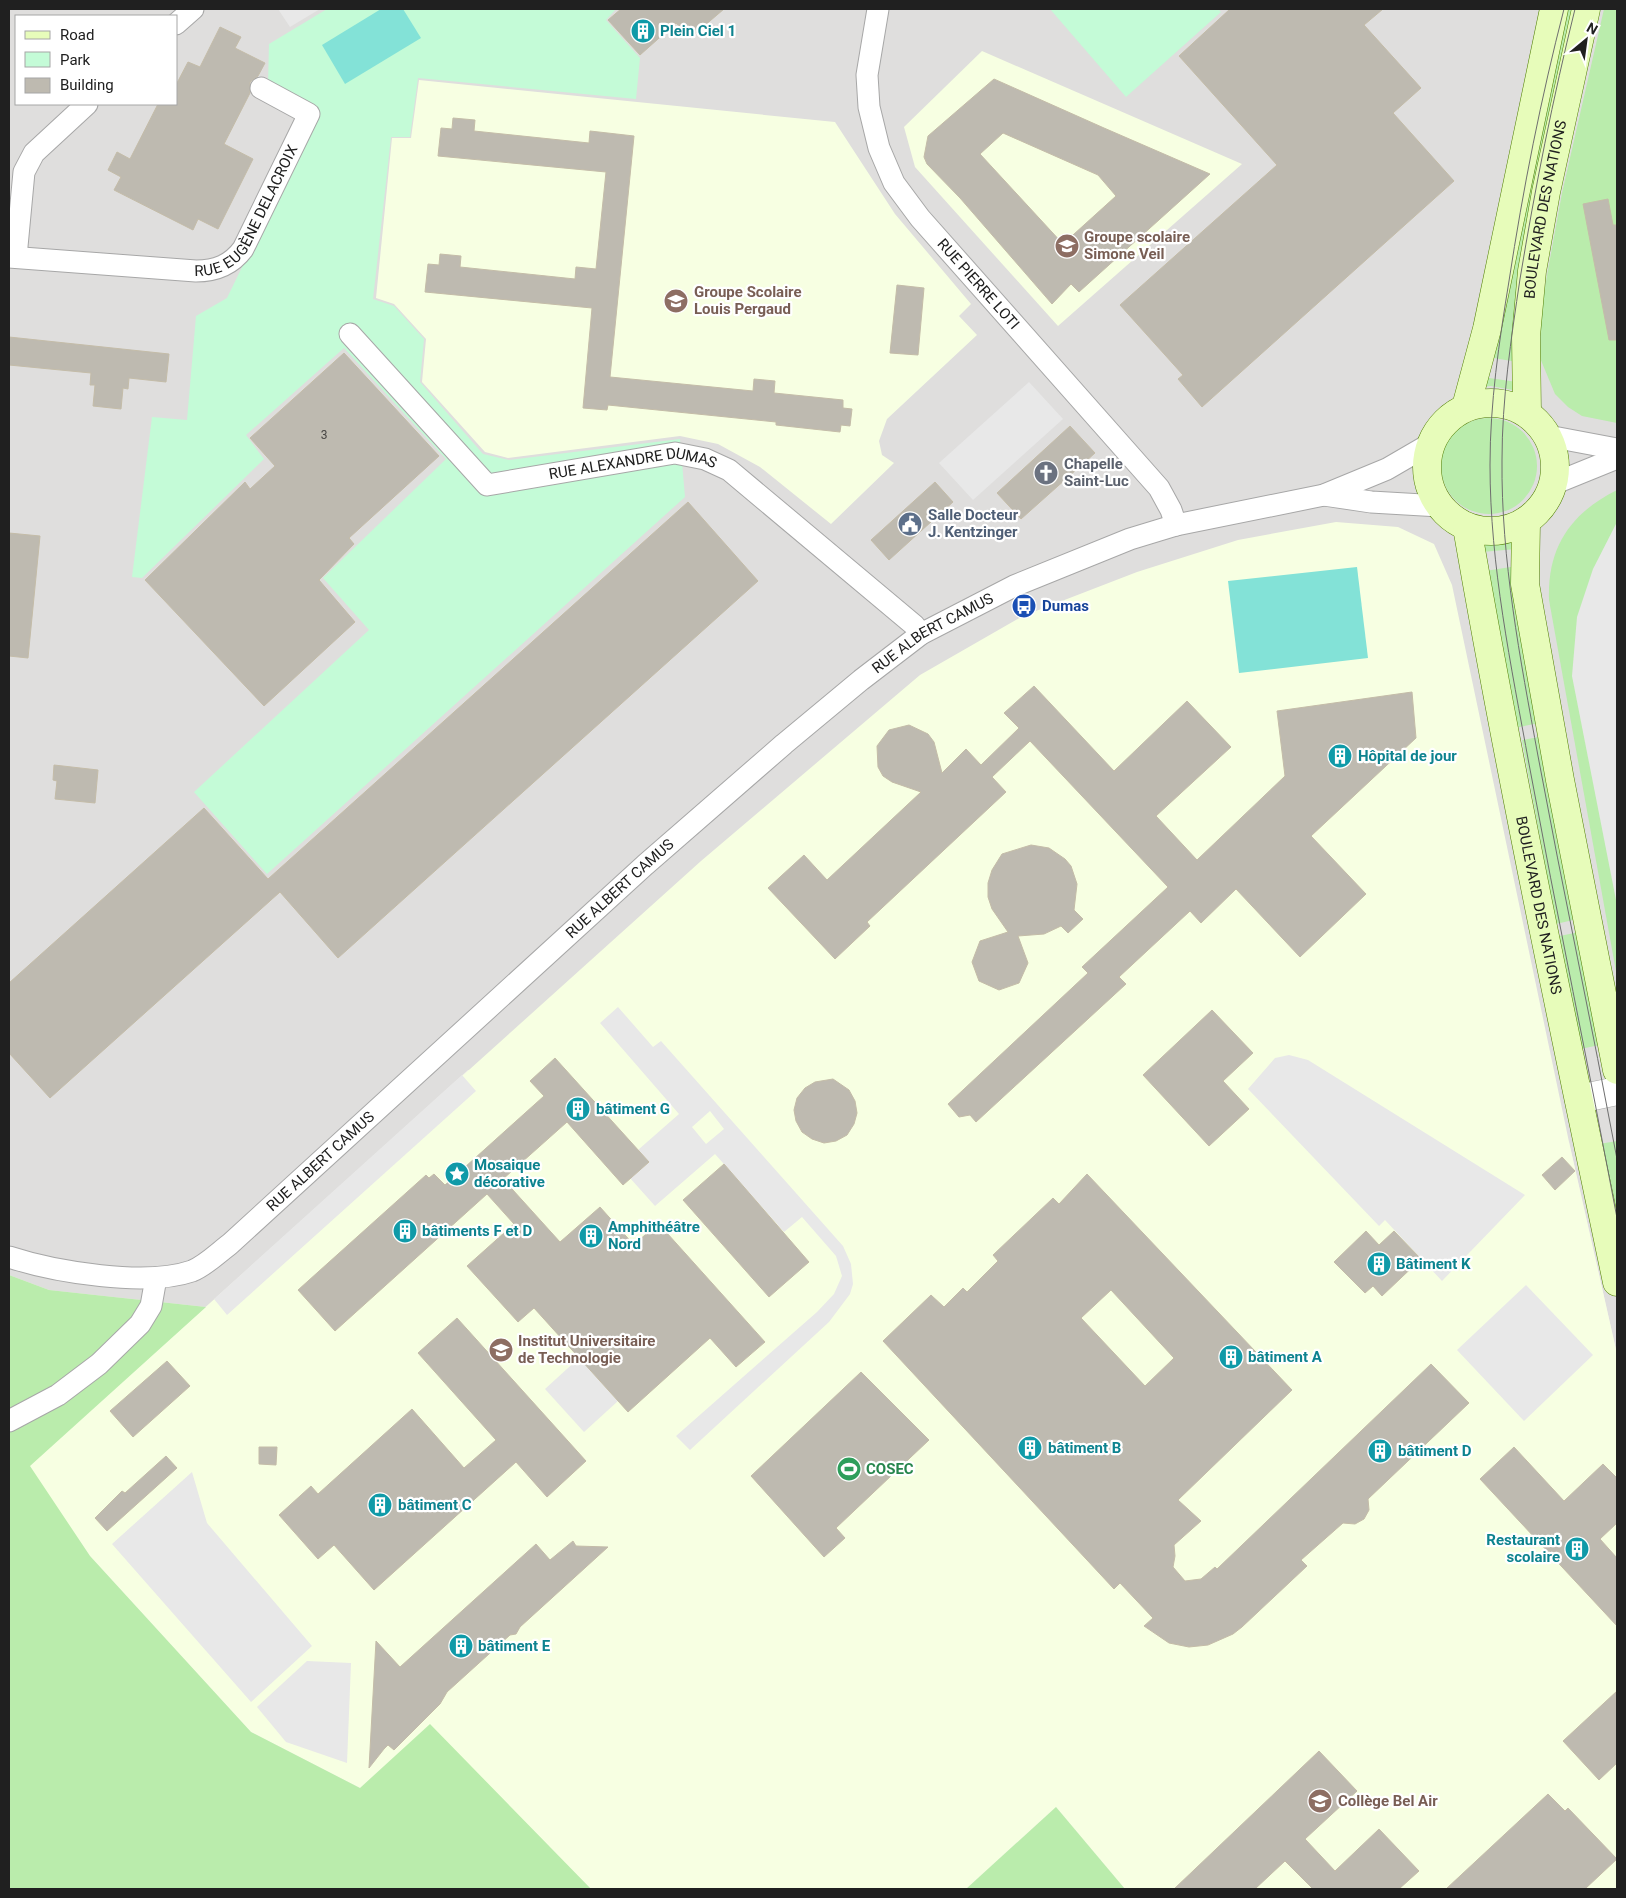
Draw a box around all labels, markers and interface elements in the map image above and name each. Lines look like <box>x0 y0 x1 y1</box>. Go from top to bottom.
legend <box>15 15 178 105</box>
north arrow <box>1561 15 1611 65</box>
building icon: Plein Ciel 1 <box>630 18 656 44</box>
text: N <box>1584 19 1601 38</box>
place label: Plein Ciel 1 <box>660 22 736 40</box>
text: Road <box>60 26 94 44</box>
text: Park <box>60 51 91 69</box>
text: Building <box>60 76 114 94</box>
street label: BOULEVARD DES NATIONS <box>1520 119 1570 300</box>
street label: RUE EUGÈNE DELACROIX <box>194 141 302 280</box>
place label: Groupe scolaire Simone Veil <box>1084 228 1190 263</box>
school or university icon: Groupe scolaire Simone Veil <box>1054 233 1080 259</box>
street label: RUE PIERRE LOTI <box>934 235 1023 333</box>
place label: Groupe Scolaire Louis Pergaud <box>694 283 802 318</box>
school or university icon: Groupe Scolaire Louis Pergaud <box>663 288 689 314</box>
house number: 3 <box>321 428 327 442</box>
street label: RUE ALEXANDRE DUMAS <box>547 444 720 483</box>
place label: Chapelle Saint-Luc <box>1064 455 1129 490</box>
church icon: Chapelle Saint-Luc <box>1033 460 1059 486</box>
place label: Salle Docteur J. Kentzinger <box>928 506 1019 541</box>
public building icon: Salle Docteur J. Kentzinger <box>897 511 923 537</box>
street label: RUE ALBERT CAMUS <box>868 589 996 677</box>
bus stop icon: Dumas <box>1011 593 1037 619</box>
place label: Dumas <box>1042 597 1089 615</box>
building icon: Hôpital de jour <box>1327 743 1353 769</box>
place label: Hôpital de jour <box>1358 747 1457 765</box>
street label: BOULEVARD DES NATIONS <box>1512 815 1566 996</box>
street label: RUE ALBERT CAMUS <box>562 835 678 942</box>
building icon: bâtiment G <box>565 1096 591 1122</box>
place label: bâtiment G <box>596 1100 670 1118</box>
street label: RUE ALBERT CAMUS <box>263 1108 378 1215</box>
place label: Mosaique décorative <box>474 1156 545 1191</box>
place icon: Mosaique décorative <box>444 1161 470 1187</box>
building icon: bâtiments F et D <box>392 1218 418 1244</box>
place label: Amphithéâtre Nord <box>608 1218 700 1253</box>
place label: bâtiments F et D <box>422 1222 532 1240</box>
building icon: Amphithéâtre Nord <box>578 1223 604 1249</box>
building icon: Bâtiment K <box>1366 1251 1392 1277</box>
place label: Bâtiment K <box>1396 1255 1471 1273</box>
place label: Institut Universitaire de Technologie <box>518 1332 655 1367</box>
school or university icon: Institut Universitaire de Technologie <box>488 1337 514 1363</box>
building icon: bâtiment A <box>1218 1344 1244 1370</box>
place label: bâtiment A <box>1248 1348 1323 1366</box>
building icon: bâtiment B <box>1017 1435 1043 1461</box>
building icon: bâtiment D <box>1367 1438 1393 1464</box>
place label: bâtiment B <box>1048 1439 1121 1457</box>
place label: bâtiment D <box>1398 1442 1472 1460</box>
sports icon: COSEC <box>836 1456 862 1482</box>
place label: COSEC <box>866 1460 914 1478</box>
building icon: bâtiment C <box>367 1492 393 1518</box>
place label: bâtiment C <box>398 1496 472 1514</box>
place label: Restaurant scolaire <box>1486 1531 1560 1566</box>
building icon: Restaurant scolaire <box>1564 1536 1590 1562</box>
building icon: bâtiment E <box>448 1633 474 1659</box>
place label: bâtiment E <box>478 1637 551 1655</box>
school or university icon: Collège Bel Air <box>1307 1788 1333 1814</box>
place label: Collège Bel Air <box>1338 1792 1438 1810</box>

